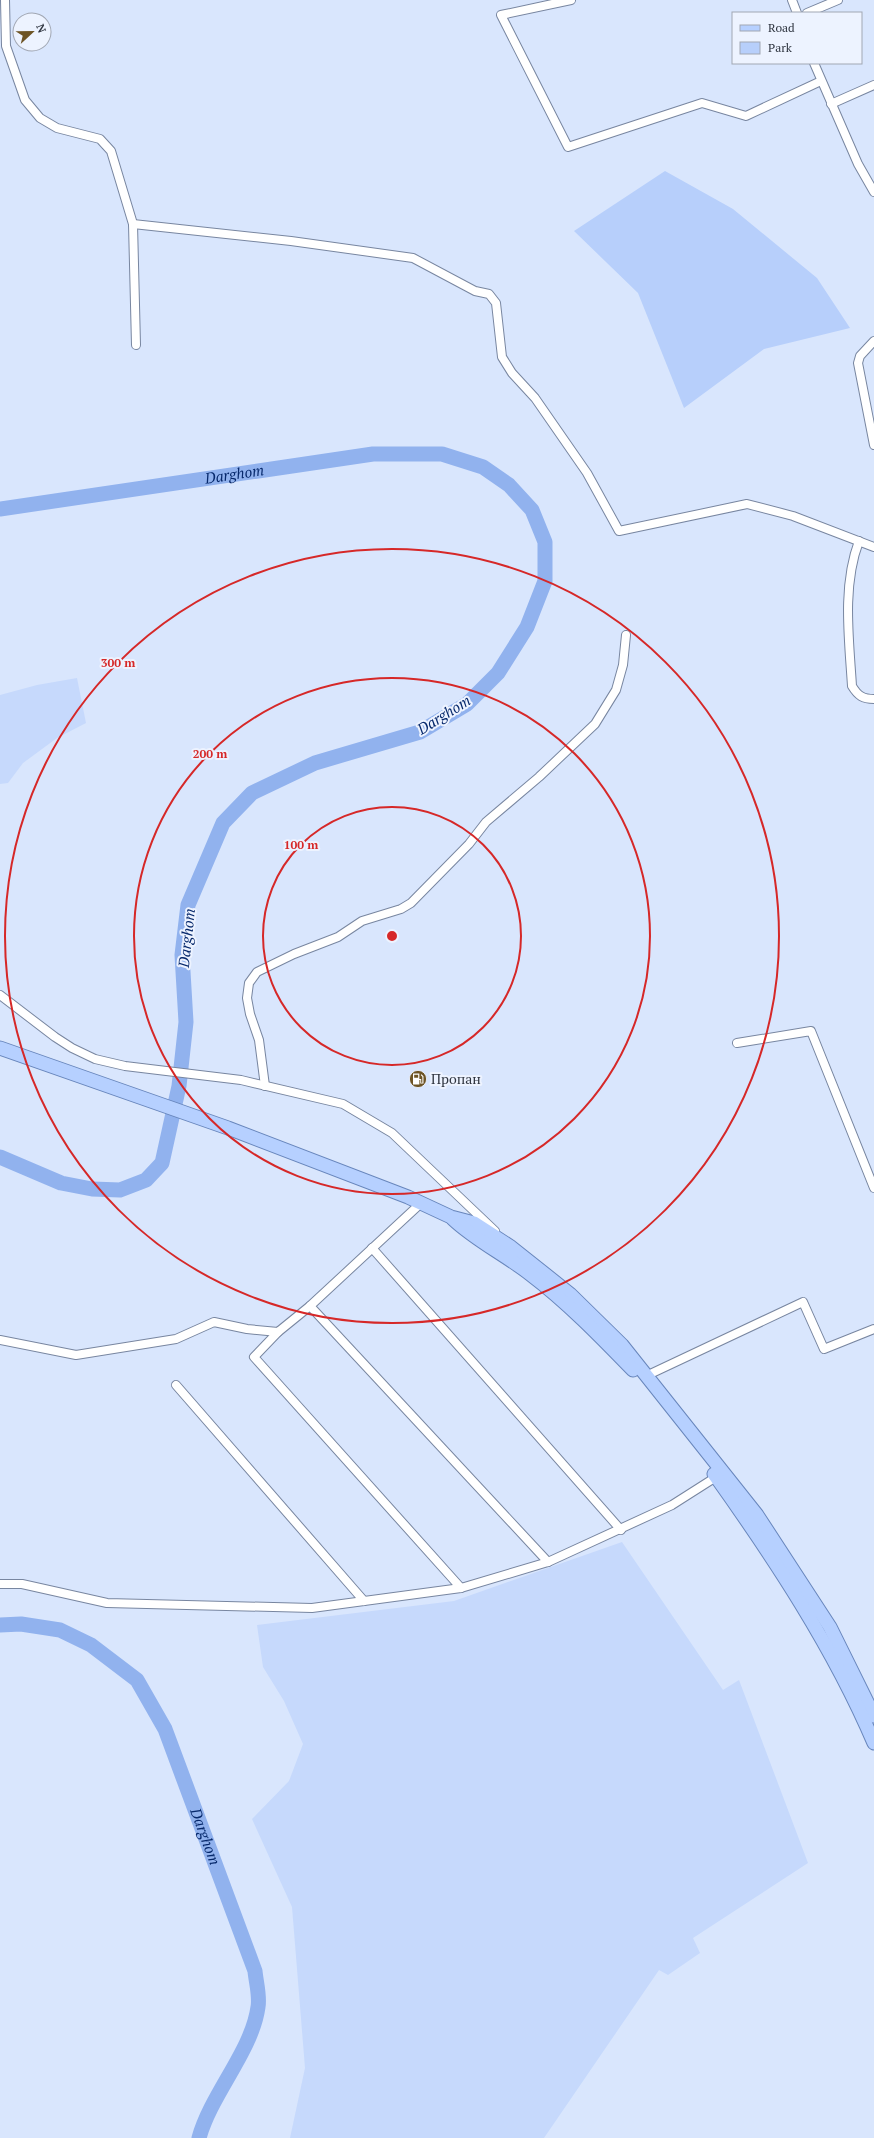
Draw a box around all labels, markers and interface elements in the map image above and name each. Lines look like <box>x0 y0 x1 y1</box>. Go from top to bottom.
north arrow <box>12 12 52 52</box>
legend <box>732 12 862 64</box>
text: Road <box>768 20 795 35</box>
text: N <box>33 22 50 35</box>
text: Park <box>768 40 793 55</box>
water label: Darghоm <box>202 459 265 488</box>
text: 300 m <box>101 655 135 670</box>
water label: Darghоm <box>412 690 474 739</box>
text: 200 m <box>193 746 227 761</box>
text: 100 m <box>284 837 318 852</box>
water label: Darghоm <box>173 907 199 969</box>
centre of rings <box>385 929 399 943</box>
fuel station icon: Пропан <box>408 1069 428 1089</box>
place label: Пропан <box>431 1069 481 1088</box>
water label: Darghоm <box>186 1804 226 1868</box>

